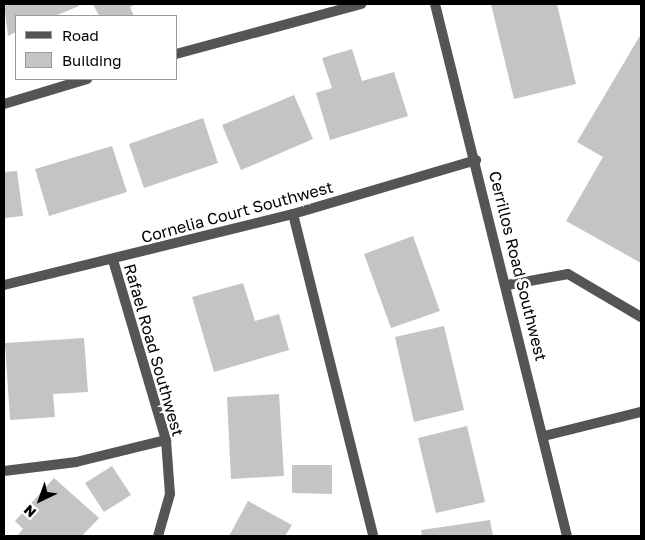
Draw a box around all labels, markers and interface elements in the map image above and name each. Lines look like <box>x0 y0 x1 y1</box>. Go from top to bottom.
legend <box>15 15 178 80</box>
text: Road <box>62 26 99 44</box>
text: Building <box>62 51 122 69</box>
street label: Cerrillos Road Southwest <box>485 169 551 363</box>
street label: Cornelia Court Southwest <box>139 177 335 247</box>
street label: Rafael Road Southwest <box>120 262 188 438</box>
north arrow <box>15 475 65 525</box>
text: N <box>20 502 39 521</box>

